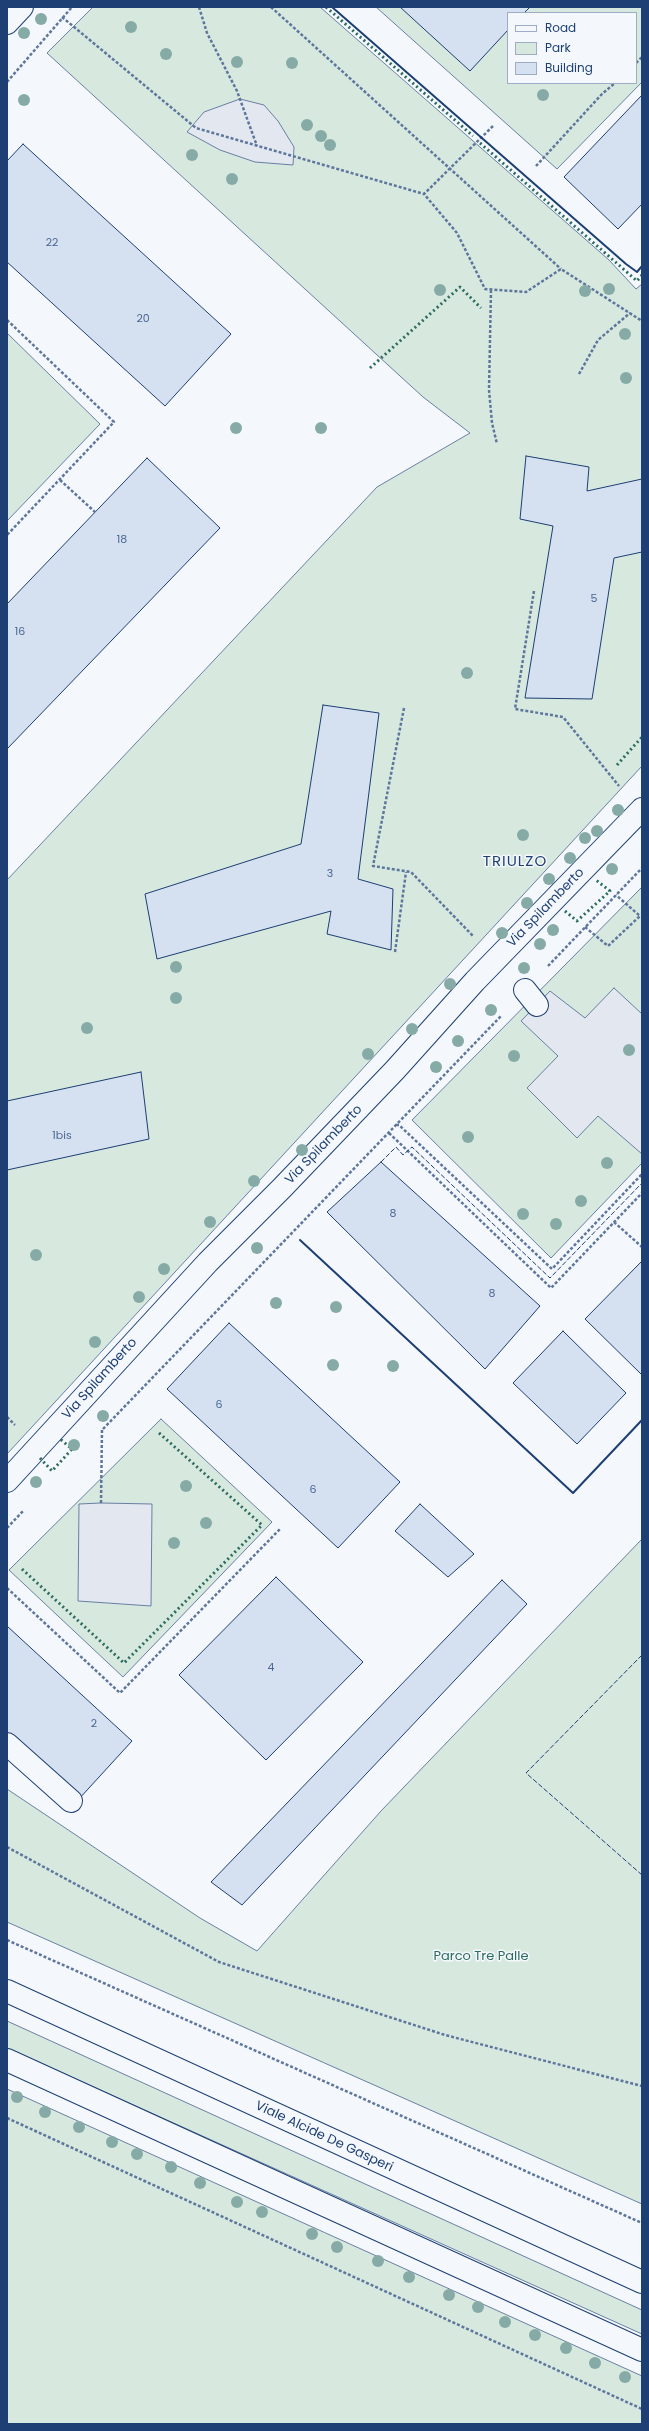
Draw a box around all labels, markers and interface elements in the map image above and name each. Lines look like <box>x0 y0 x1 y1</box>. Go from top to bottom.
legend <box>507 12 637 84</box>
text: Road <box>545 19 576 36</box>
text: Park <box>545 39 571 56</box>
text: Building <box>545 59 593 76</box>
house number: 22 <box>46 236 58 250</box>
house number: 20 <box>136 312 150 326</box>
house number: 18 <box>117 533 127 547</box>
house number: 5 <box>591 592 597 606</box>
house number: 16 <box>15 625 25 639</box>
district label: TRIULZO <box>483 853 547 871</box>
street label: Via Spilamberto <box>504 865 588 951</box>
house number: 3 <box>327 867 333 881</box>
street label: Via Spilamberto <box>282 1102 366 1188</box>
house number: 1bis <box>52 1129 72 1143</box>
house number: 8 <box>390 1207 396 1221</box>
house number: 8 <box>489 1287 495 1301</box>
street label: Via Spilamberto <box>59 1335 141 1423</box>
house number: 6 <box>216 1398 222 1412</box>
house number: 6 <box>310 1483 316 1497</box>
house number: 4 <box>268 1661 274 1675</box>
house number: 2 <box>91 1717 97 1731</box>
park label: Parco Tre Palle <box>433 1949 529 1965</box>
street label: Viale Alcide De Gasperi <box>253 2098 395 2176</box>

